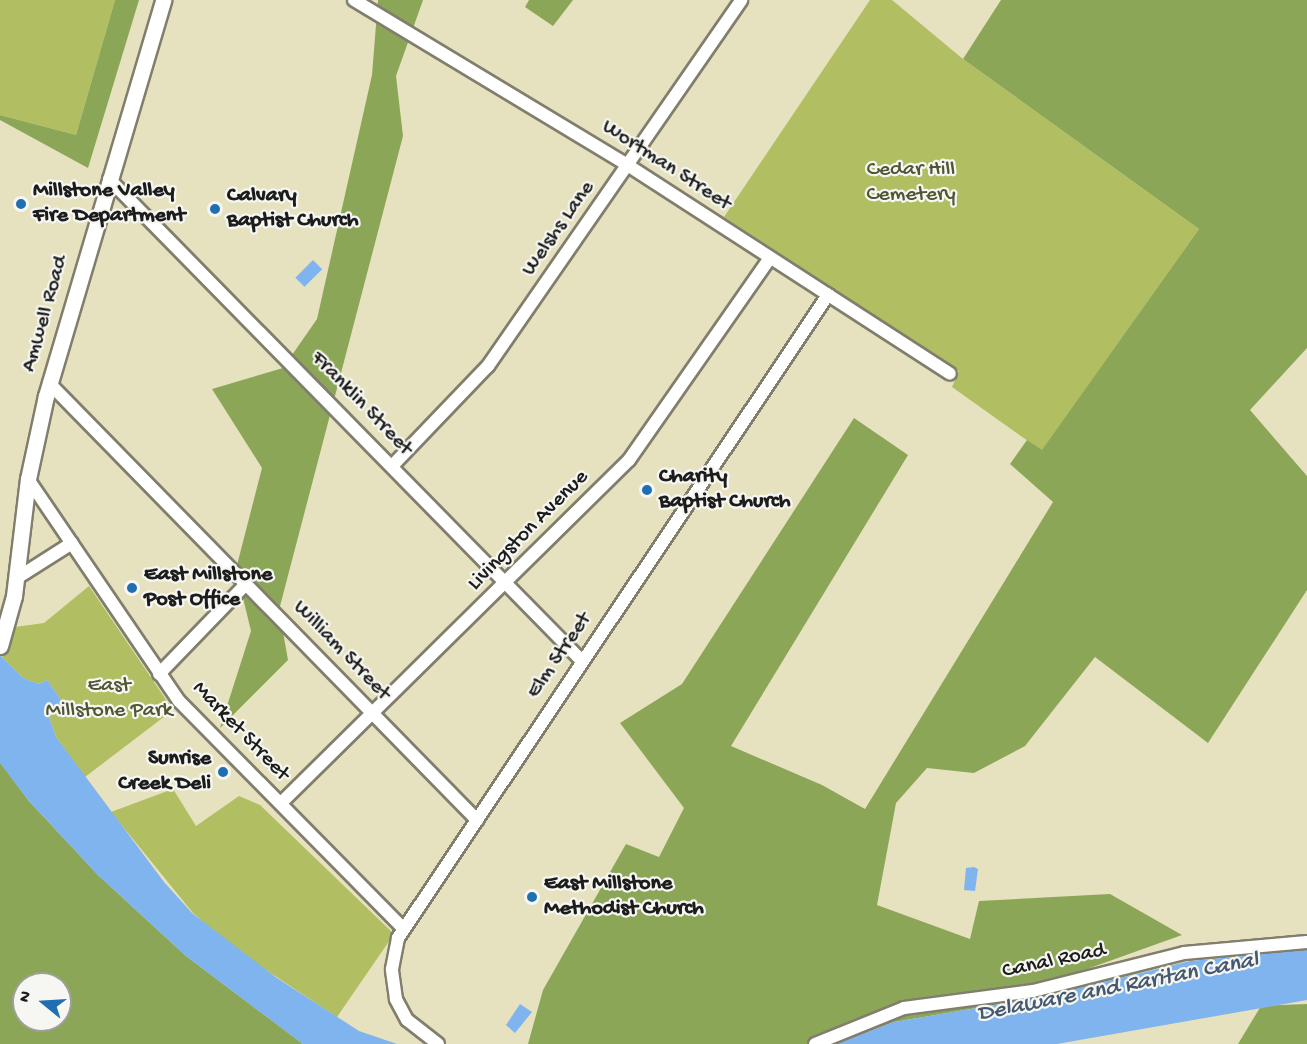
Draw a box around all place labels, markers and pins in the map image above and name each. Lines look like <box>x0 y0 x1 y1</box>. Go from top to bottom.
place label: Millstone Valley Fire Department <box>33 178 185 230</box>
place label: Calvary Baptist Church <box>227 183 358 234</box>
marker: Millstone Valley Fire Department <box>14 197 28 211</box>
marker: Calvary Baptist Church <box>208 202 222 216</box>
place label: Charity Baptist Church <box>659 464 790 516</box>
marker: Charity Baptist Church <box>640 483 654 497</box>
place label: East Millstone Post Office <box>144 562 272 614</box>
marker: East Millstone Post Office <box>125 581 139 595</box>
place label: Sunrise Creek Deli <box>118 746 211 798</box>
marker: Sunrise Creek Deli <box>216 765 230 779</box>
place label: East Millstone Methodist Church <box>544 871 704 922</box>
marker: East Millstone Methodist Church <box>525 890 539 904</box>

